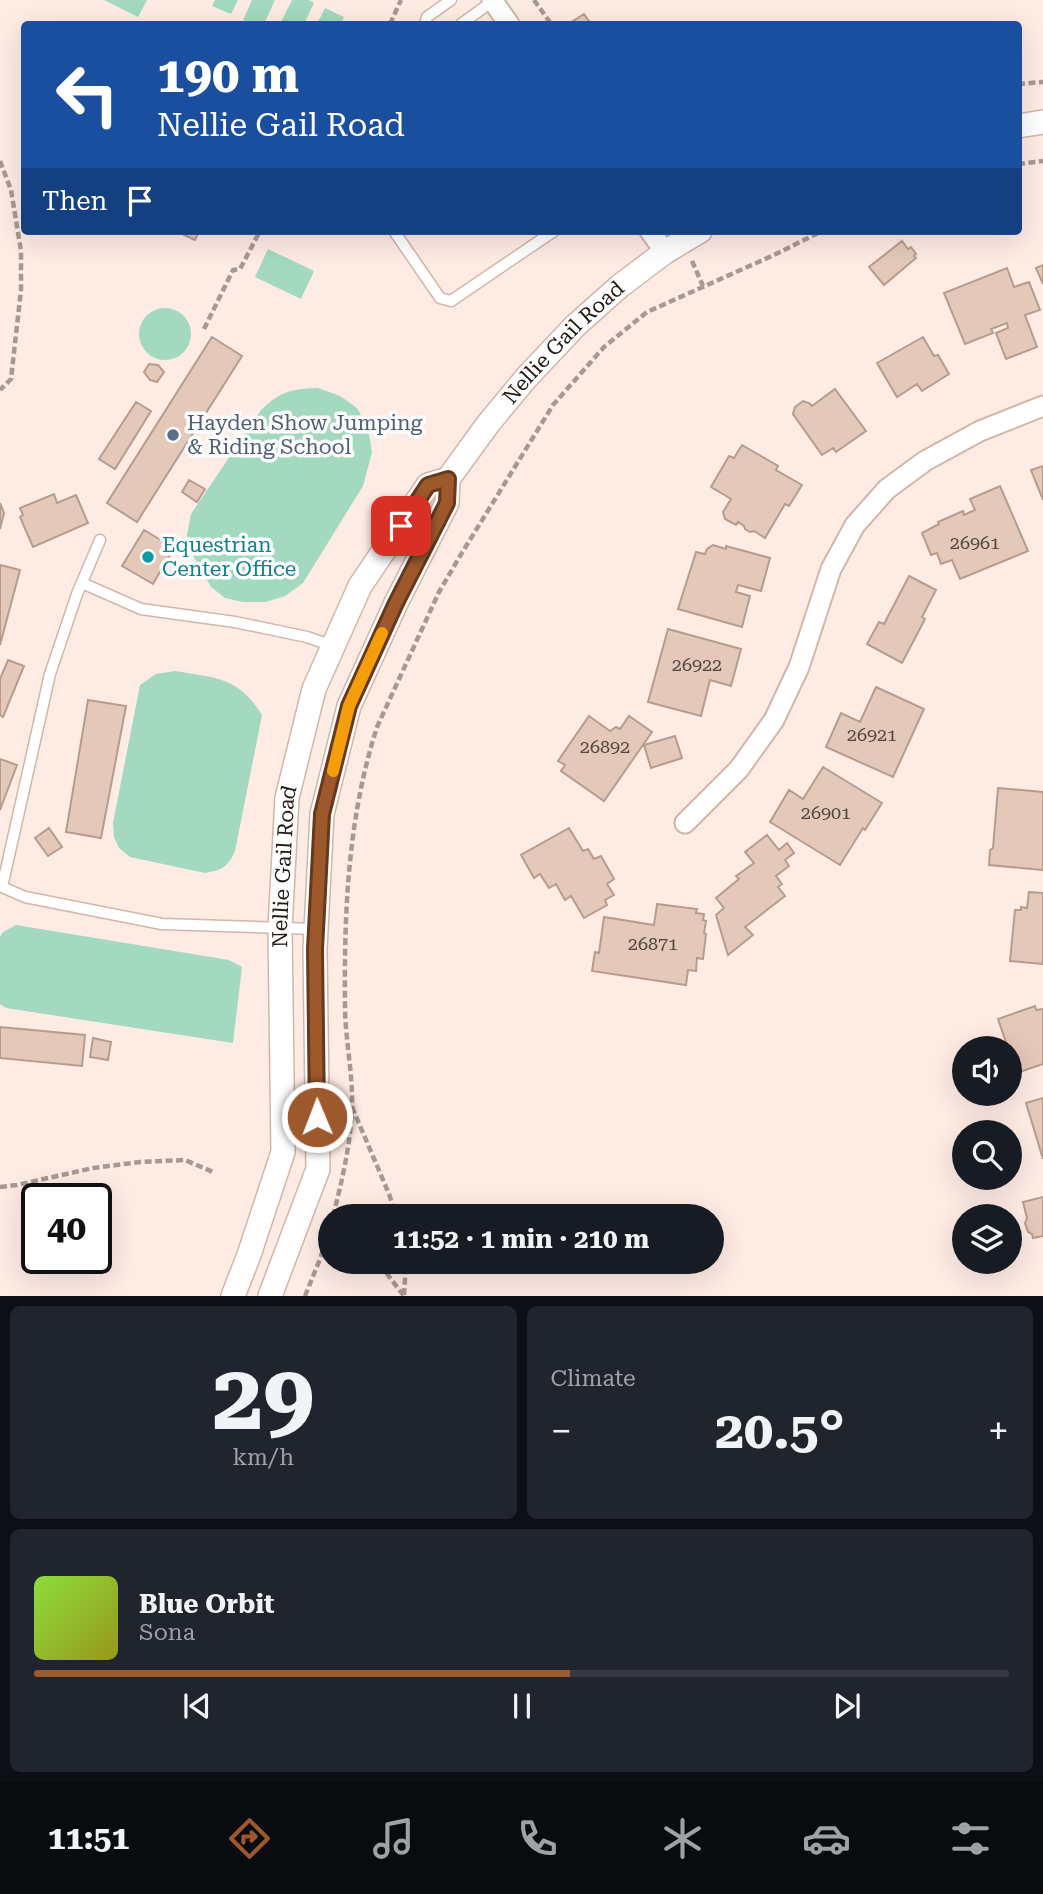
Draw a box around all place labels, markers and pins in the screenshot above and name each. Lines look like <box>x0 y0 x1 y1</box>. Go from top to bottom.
place label: Hayden Show Jumping & Riding School <box>187 411 423 459</box>
marker: Hayden Show Jumping & Riding School <box>165 427 181 443</box>
pin <box>371 496 431 556</box>
place label: Equestrian Center Office <box>162 533 296 581</box>
marker: Equestrian Center Office <box>140 549 156 565</box>

